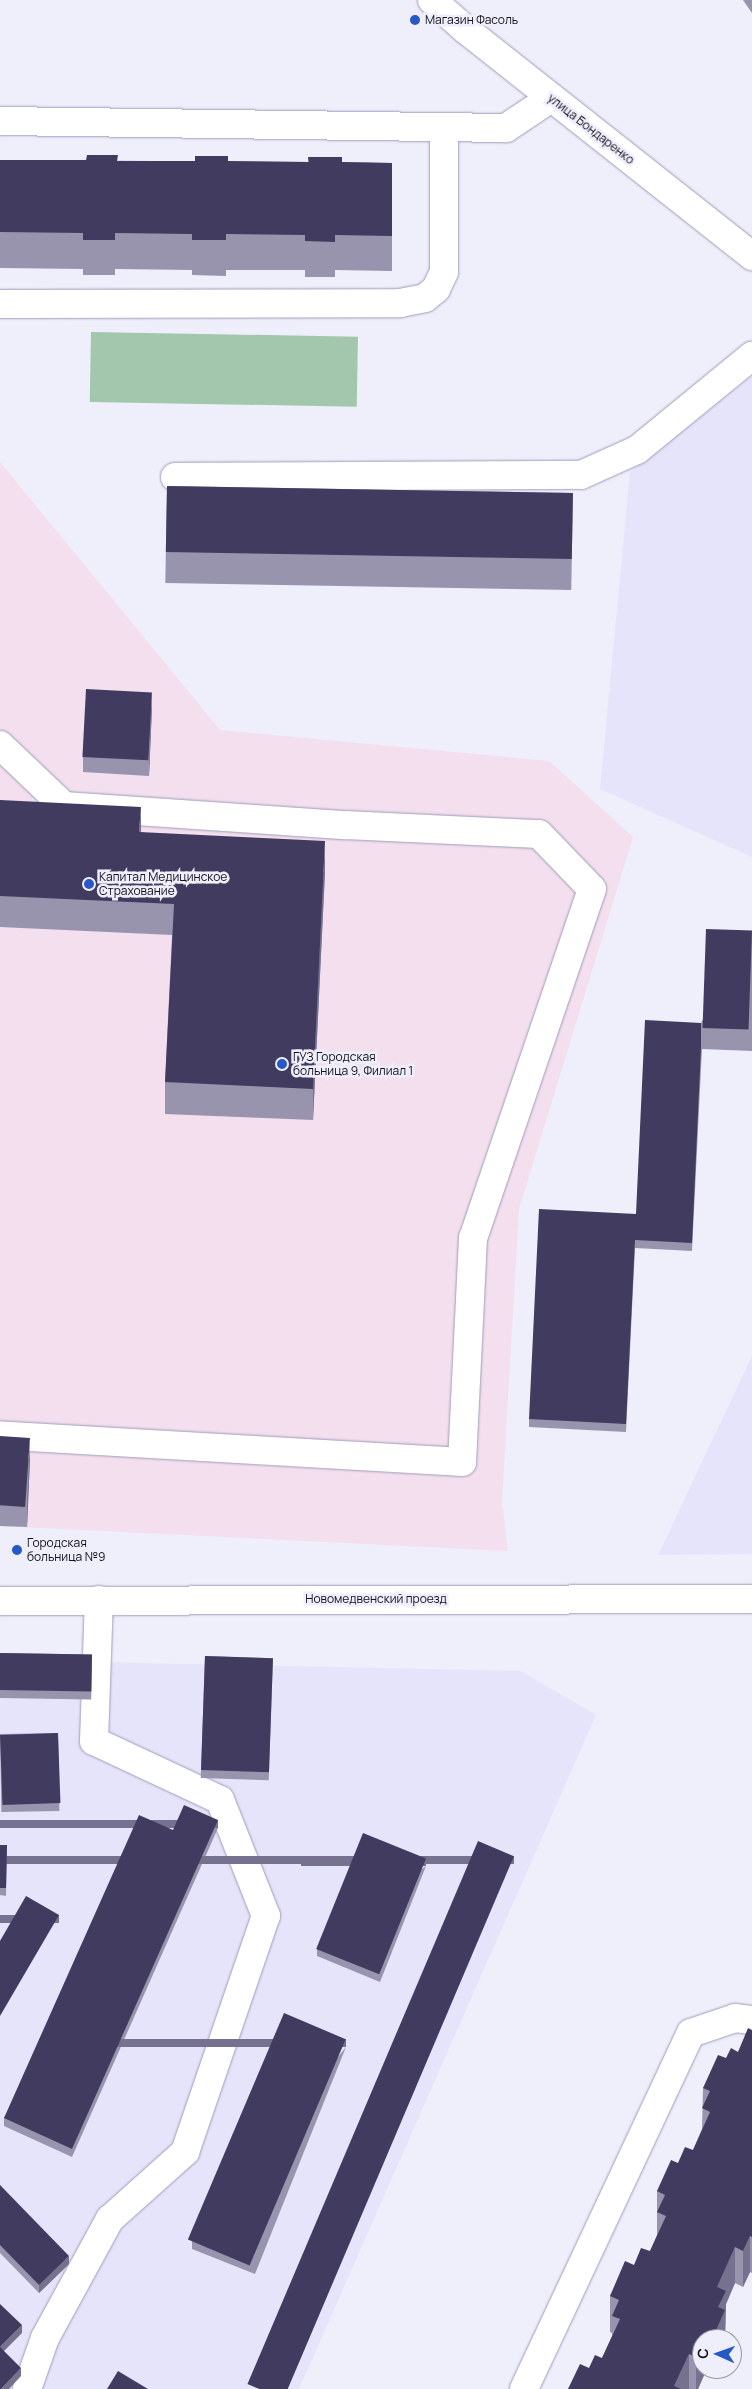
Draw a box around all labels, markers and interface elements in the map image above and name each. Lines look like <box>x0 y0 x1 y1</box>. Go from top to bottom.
place label: Магазин Фасоль <box>425 13 518 27</box>
marker: Магазин Фасоль <box>409 14 421 26</box>
street label: улица Бондаренко <box>545 91 637 167</box>
place label: Капитал Медицинское Страхование <box>99 870 227 898</box>
marker: Капитал Медицинское Страхование <box>83 878 95 890</box>
place label: ГУЗ Городская больница 9, Филиал 1 <box>293 1050 413 1078</box>
marker: ГУЗ Городская больница 9, Филиал 1 <box>275 1057 289 1071</box>
place label: Городская больница №9 <box>27 1536 105 1564</box>
marker: Городская больница №9 <box>11 1544 23 1556</box>
street label: Новомедвенский проезд <box>305 1592 447 1606</box>
north arrow <box>692 2329 742 2379</box>
text: С <box>693 2348 712 2359</box>

